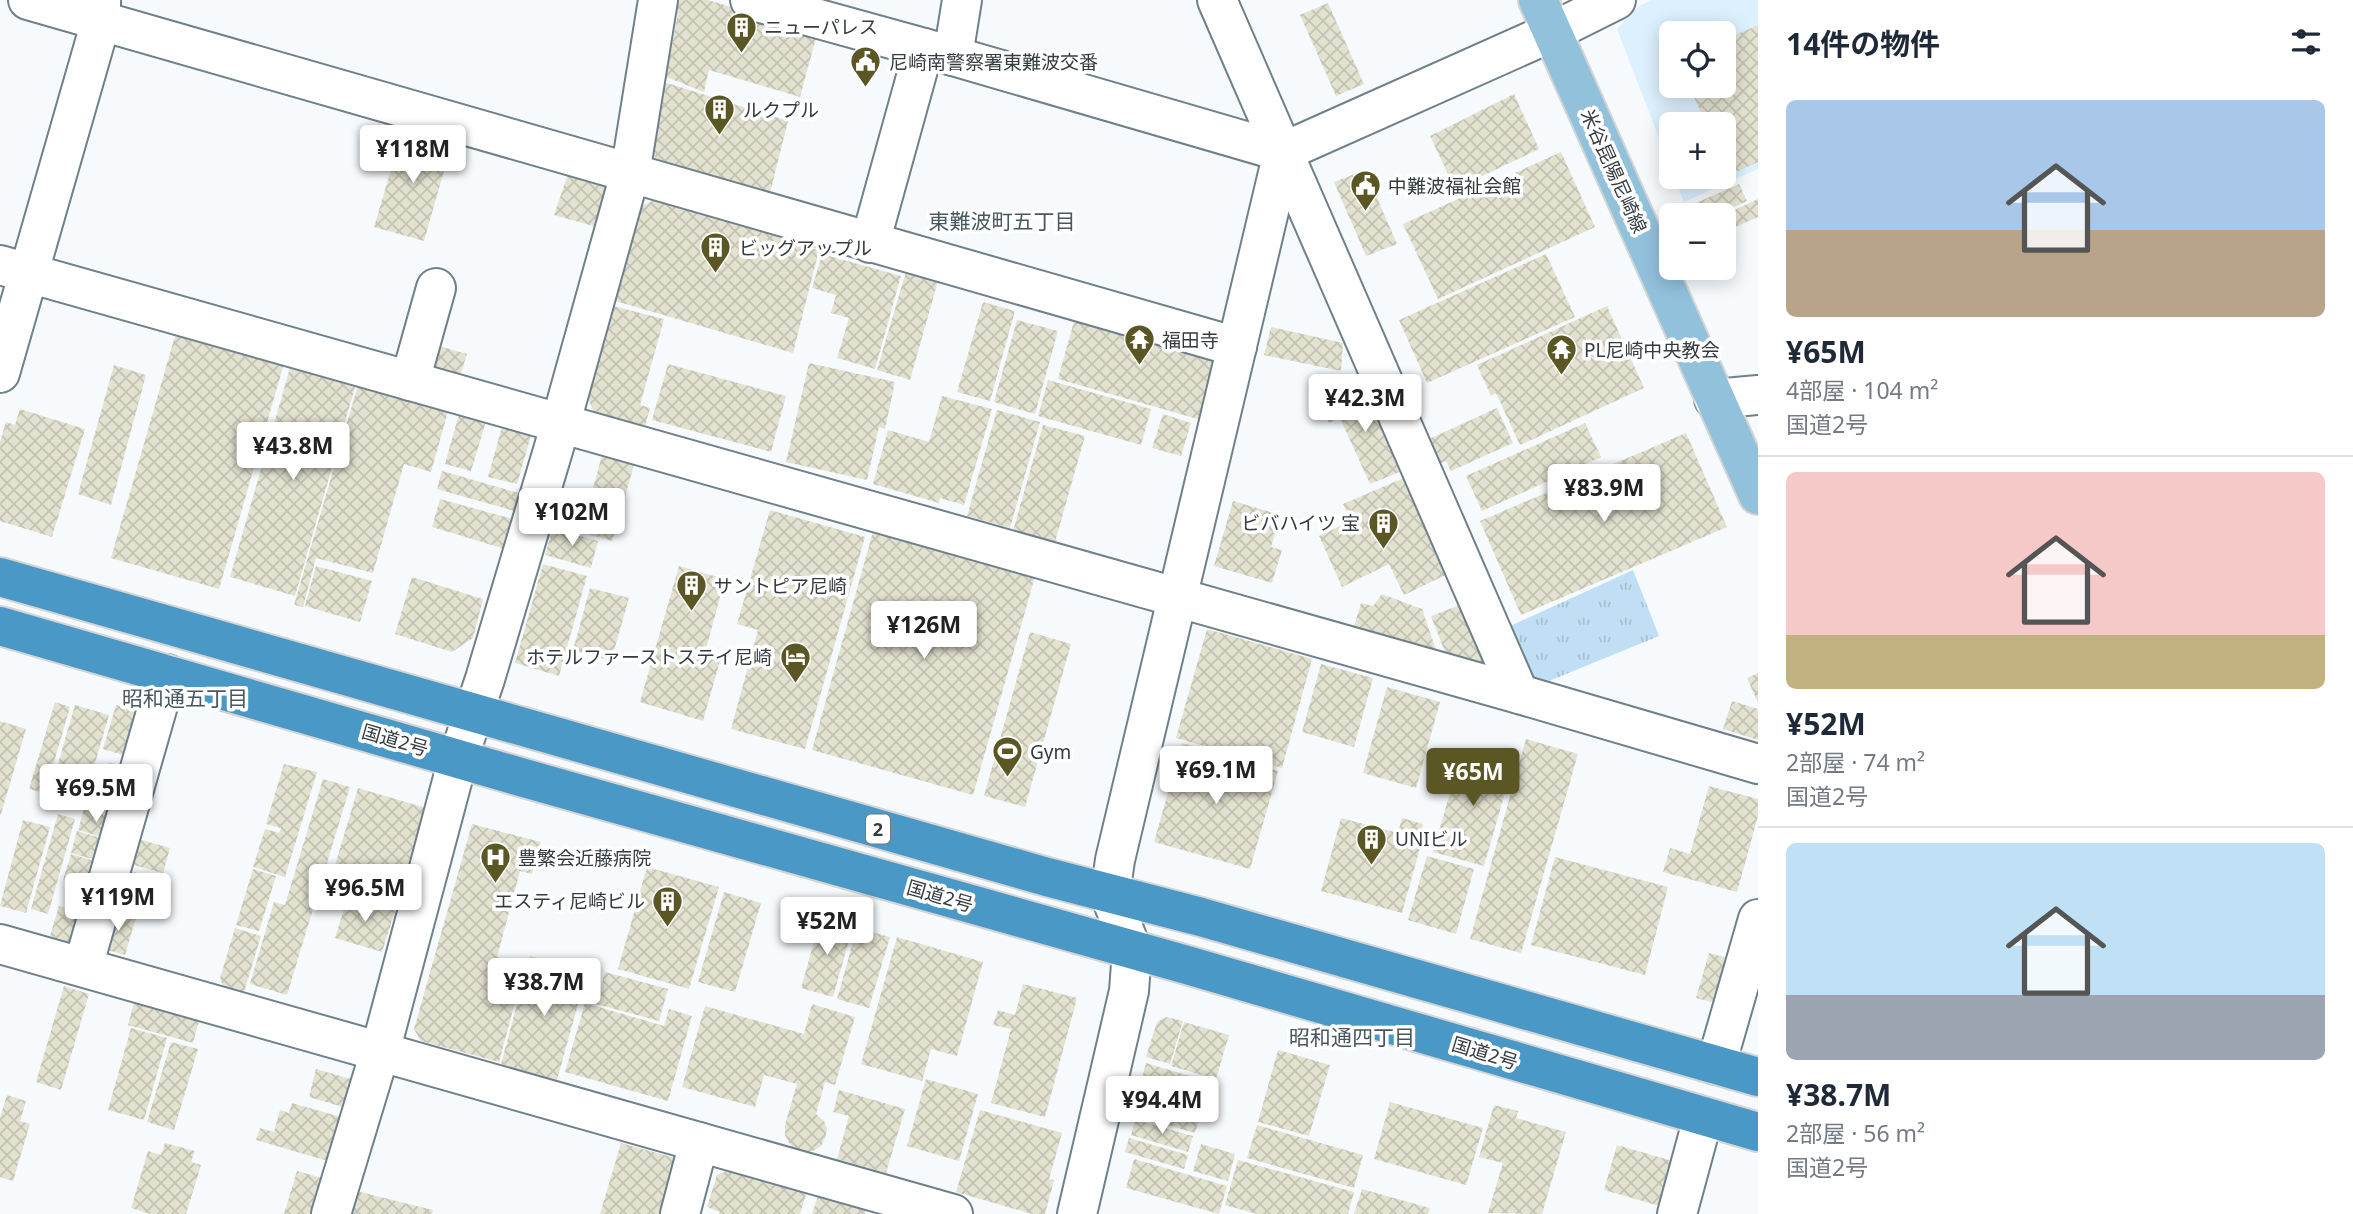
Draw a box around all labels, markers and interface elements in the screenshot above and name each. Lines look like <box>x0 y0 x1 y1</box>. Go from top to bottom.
building icon: ニューパレス <box>724 10 758 54</box>
place label: ニューパレス <box>764 14 878 40</box>
map controls <box>1659 21 1736 280</box>
button: locate <box>1659 21 1736 98</box>
text: 14件の物件 <box>1786 23 1940 64</box>
icon: filters <box>2287 23 2325 61</box>
public building icon: 尼崎南警察署東難波交番 <box>849 45 883 89</box>
place label: 尼崎南警察署東難波交番 <box>889 49 1098 75</box>
building icon: ルクプル <box>703 93 737 137</box>
place label: ルクプル <box>743 97 819 123</box>
street label: 米谷昆陽尼崎線 <box>1575 105 1653 237</box>
button: + <box>1659 112 1736 189</box>
pin: ¥118M <box>364 125 462 185</box>
text: ¥118M <box>376 132 450 164</box>
icon: home <box>1993 145 2119 271</box>
public building icon: 中難波福祉会館 <box>1348 169 1382 213</box>
place label: 中難波福祉会館 <box>1388 173 1521 199</box>
button: − <box>1659 203 1736 280</box>
district label: 東難波町五丁目 <box>929 207 1076 235</box>
building icon: ビッグアップル <box>699 231 733 275</box>
place label: ビッグアップル <box>739 235 872 261</box>
temple icon: 福田寺 <box>1122 323 1156 367</box>
place label: 福田寺 <box>1162 327 1219 353</box>
text: ¥65M <box>1786 331 1866 372</box>
temple icon: PL尼崎中央教会 <box>1544 333 1578 377</box>
place label: PL尼崎中央教会 <box>1584 337 1719 363</box>
pin: ¥42.3M <box>1308 374 1422 434</box>
text: 4部屋 · 104 m² <box>1786 374 1938 406</box>
text: ¥42.3M <box>1325 381 1405 413</box>
text: 国道2号 <box>1786 408 1868 440</box>
pin: ¥43.8M <box>236 422 350 482</box>
text: ¥43.8M <box>253 429 333 461</box>
pin: ¥83.9M <box>1547 464 1661 524</box>
text: ¥83.9M <box>1564 471 1644 503</box>
pin: ¥102M <box>523 489 621 548</box>
text: ¥102M <box>535 495 609 527</box>
building icon: ビバハイツ 宝 <box>1366 506 1400 550</box>
place label: ビバハイツ 宝 <box>1241 510 1360 536</box>
icon: home <box>1993 517 2119 643</box>
building icon: サントピア尼崎 <box>674 569 708 613</box>
place label: サントピア尼崎 <box>714 573 847 599</box>
pin: ¥126M <box>875 602 973 661</box>
text: ¥126M <box>887 608 961 640</box>
hotel icon: ホテルファーストステイ尼崎 <box>778 640 812 684</box>
place label: ホテルファーストステイ尼崎 <box>526 644 772 670</box>
district label: 昭和通五丁目 <box>122 684 248 712</box>
text: ¥52M <box>1786 703 1866 744</box>
street label: 国道2号 <box>359 718 431 762</box>
sports icon: Gym <box>990 735 1024 779</box>
place label: Gym <box>1030 739 1071 765</box>
pin: ¥69.1M <box>1159 746 1273 806</box>
text: 2部屋 · 74 m² <box>1786 746 1925 778</box>
pin: ¥65M <box>1432 748 1514 808</box>
text: ¥69.1M <box>1176 753 1256 785</box>
text: ¥65M <box>1442 755 1504 787</box>
pin: ¥69.5M <box>39 764 153 824</box>
text: ¥69.5M <box>56 771 136 803</box>
text: 国道2号 <box>1786 780 1868 812</box>
road number: 2 <box>866 814 890 844</box>
building icon: UNIビル <box>1355 822 1389 866</box>
place label: UNIビル <box>1395 826 1468 852</box>
hospital icon: 豊繁会近藤病院 <box>478 841 512 885</box>
place label: 豊繁会近藤病院 <box>518 845 651 871</box>
pin: ¥96.5M <box>308 864 422 924</box>
text: ¥96.5M <box>325 871 405 903</box>
pin: ¥119M <box>69 874 167 933</box>
street label: 国道2号 <box>904 874 976 918</box>
text: ¥119M <box>81 880 155 912</box>
building icon: エスティ尼崎ビル <box>651 884 685 928</box>
place label: エスティ尼崎ビル <box>494 888 645 914</box>
icon: home <box>1993 888 2119 1014</box>
pin: ¥52M <box>786 898 868 957</box>
text: ¥52M <box>796 904 858 936</box>
pin: ¥38.7M <box>487 958 601 1018</box>
text: ¥38.7M <box>504 965 584 997</box>
district label: 昭和通四丁目 <box>1289 1023 1415 1051</box>
street label: 国道2号 <box>1449 1031 1521 1075</box>
text: ¥38.7M <box>1786 1074 1891 1115</box>
pin: ¥94.4M <box>1105 1076 1219 1136</box>
text: ¥94.4M <box>1122 1083 1202 1115</box>
text: 2部屋 · 56 m² <box>1786 1117 1925 1149</box>
text: 国道2号 <box>1786 1151 1868 1183</box>

